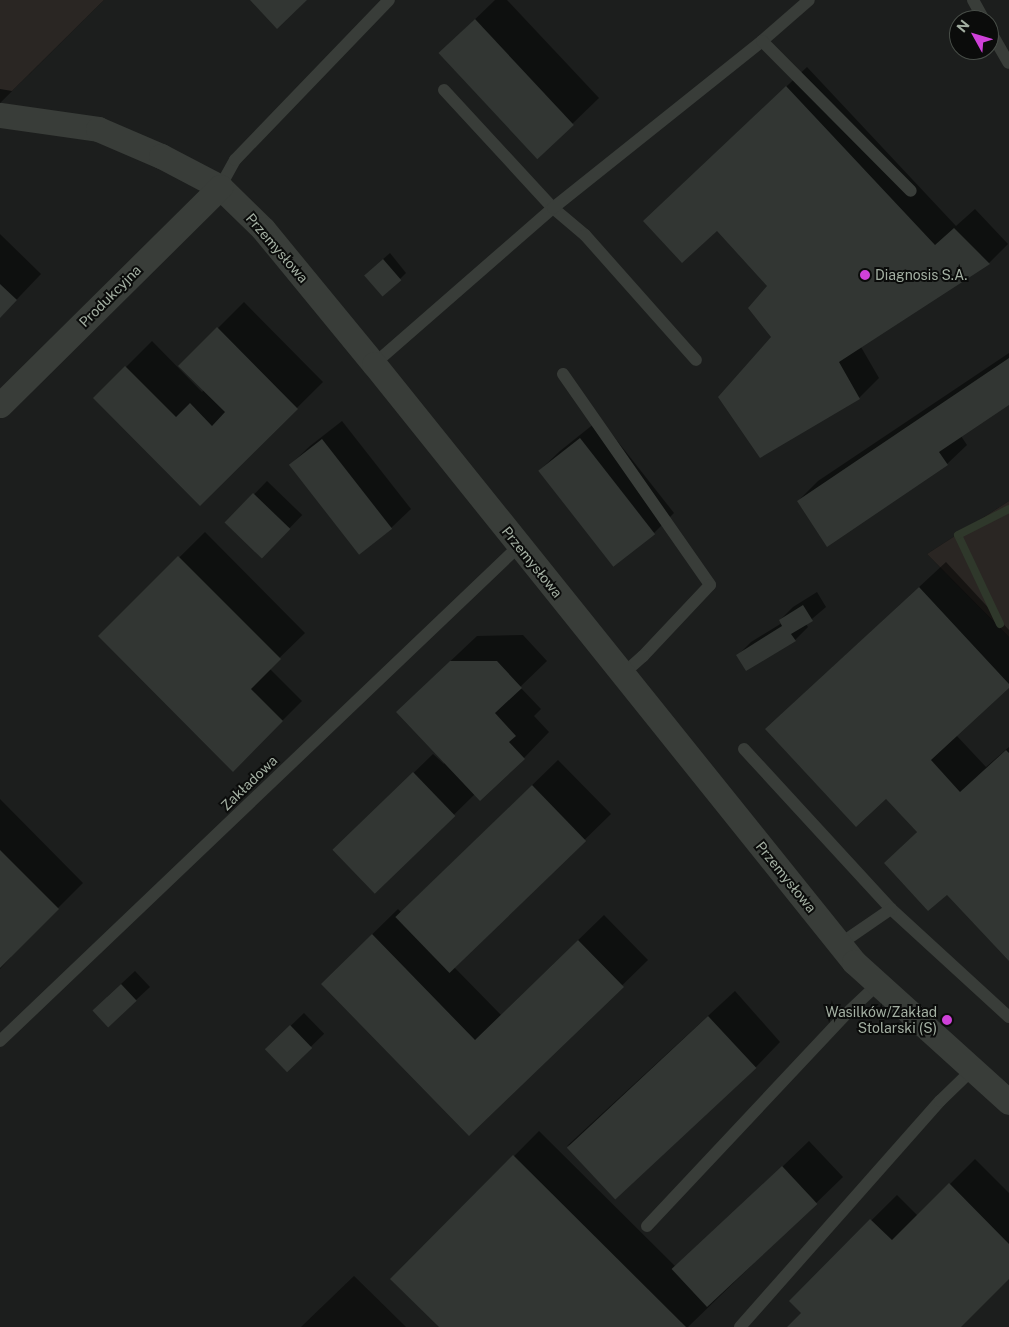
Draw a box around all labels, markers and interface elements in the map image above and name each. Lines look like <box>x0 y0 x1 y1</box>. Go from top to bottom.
north arrow <box>949 10 999 60</box>
text: N <box>953 17 973 35</box>
street label: Przemysłowa <box>242 210 312 286</box>
street label: Produkcyjna <box>75 261 145 331</box>
place label: Diagnosis S.A. <box>875 267 967 283</box>
marker: Diagnosis S.A. <box>859 269 871 281</box>
street label: Przemysłowa <box>498 523 566 601</box>
street label: Zakładowa <box>217 752 281 814</box>
street label: Przemysłowa <box>752 838 820 916</box>
place label: Wasilków/Zakład Stolarski (S) <box>825 1004 937 1036</box>
marker: Wasilków/Zakład Stolarski (S) <box>941 1014 953 1026</box>

